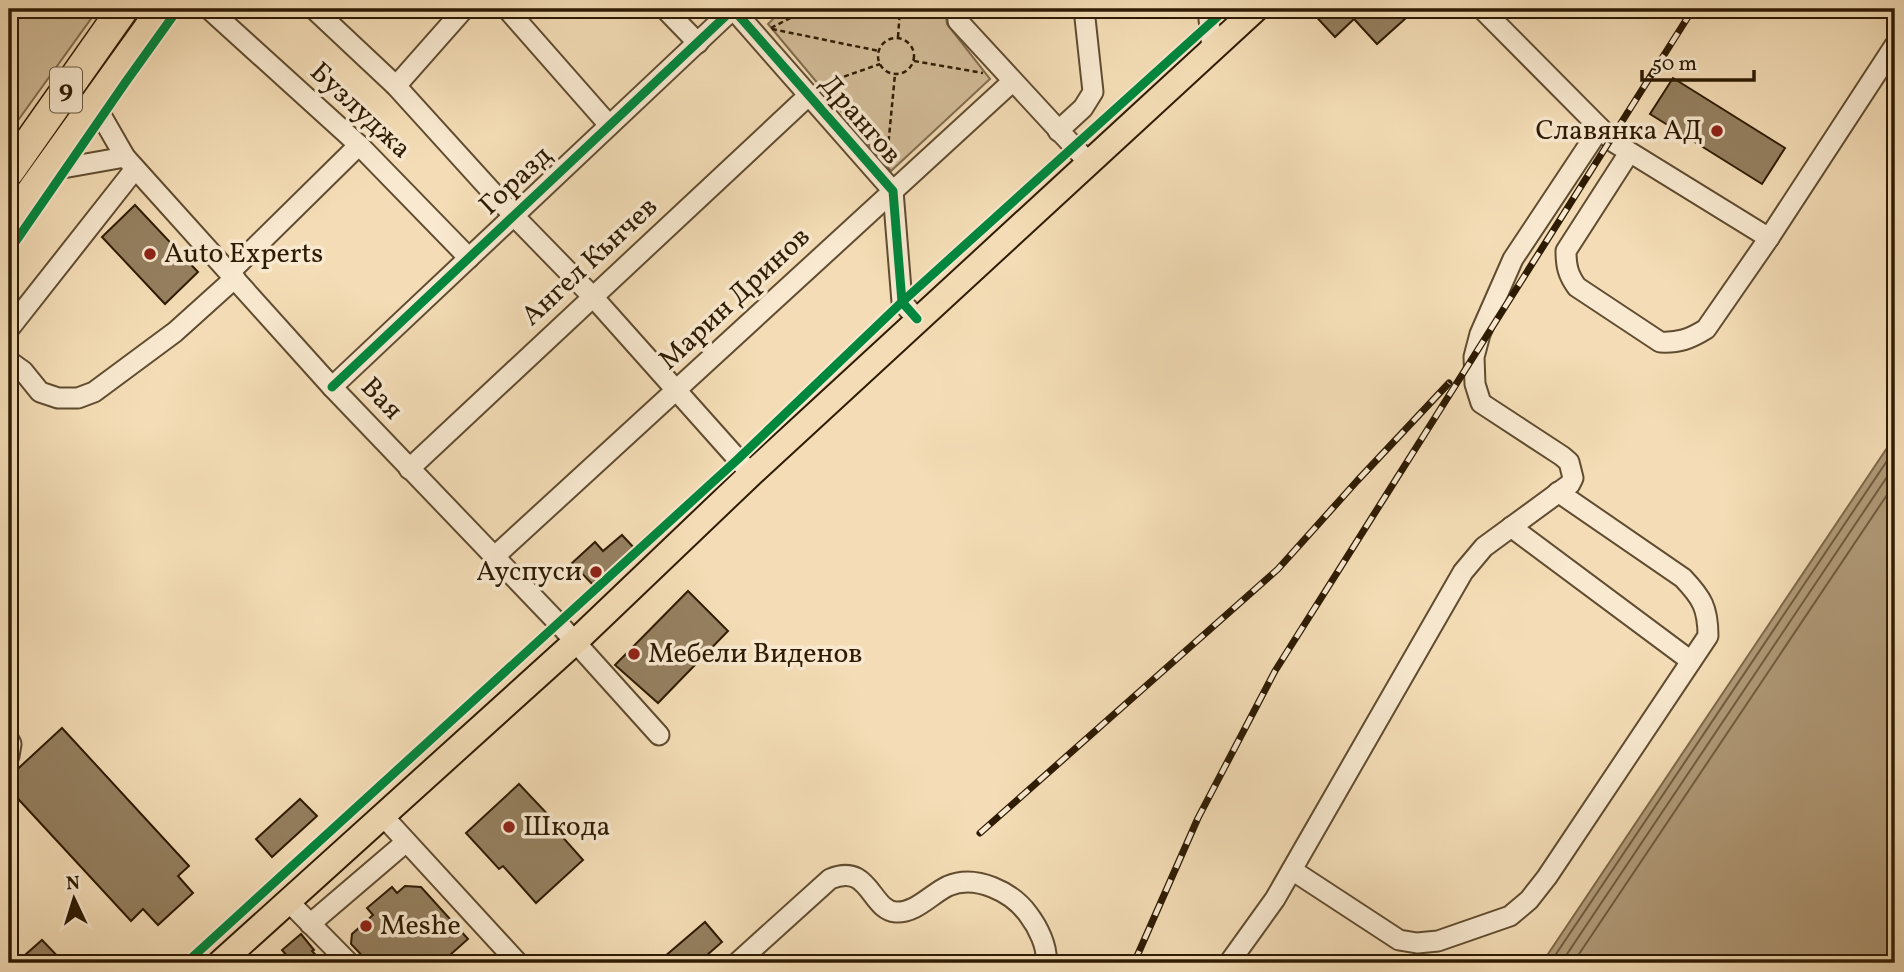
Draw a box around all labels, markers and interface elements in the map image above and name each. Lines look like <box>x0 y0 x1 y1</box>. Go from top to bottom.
scale bar <box>1642 38 1754 82</box>
text: 50 m <box>1652 50 1697 79</box>
street label: Бузлуджа <box>301 54 419 168</box>
street label: Дрангов <box>810 66 910 174</box>
road number: 9 <box>50 68 82 113</box>
place label: Славянка АД <box>1535 112 1703 151</box>
marker: Славянка АД <box>1709 123 1725 139</box>
street label: Горазд <box>471 137 561 225</box>
street label: Ангел Кънчев <box>513 188 667 336</box>
street label: Марин Дринов <box>651 218 819 380</box>
place label: Auto Experts <box>164 235 323 274</box>
marker: Auto Experts <box>142 246 158 262</box>
street label: Вая <box>351 369 411 429</box>
place label: Ауспуси <box>476 553 582 592</box>
marker: Ауспуси <box>588 564 604 580</box>
place label: Мебели Виденов <box>648 635 863 674</box>
marker: Мебели Виденов <box>626 646 642 662</box>
place label: Шкода <box>523 808 610 847</box>
marker: Шкода <box>501 819 517 835</box>
north arrow <box>38 864 108 934</box>
text: N <box>65 871 81 897</box>
place label: Meshe <box>380 907 461 946</box>
marker: Meshe <box>358 918 374 934</box>

